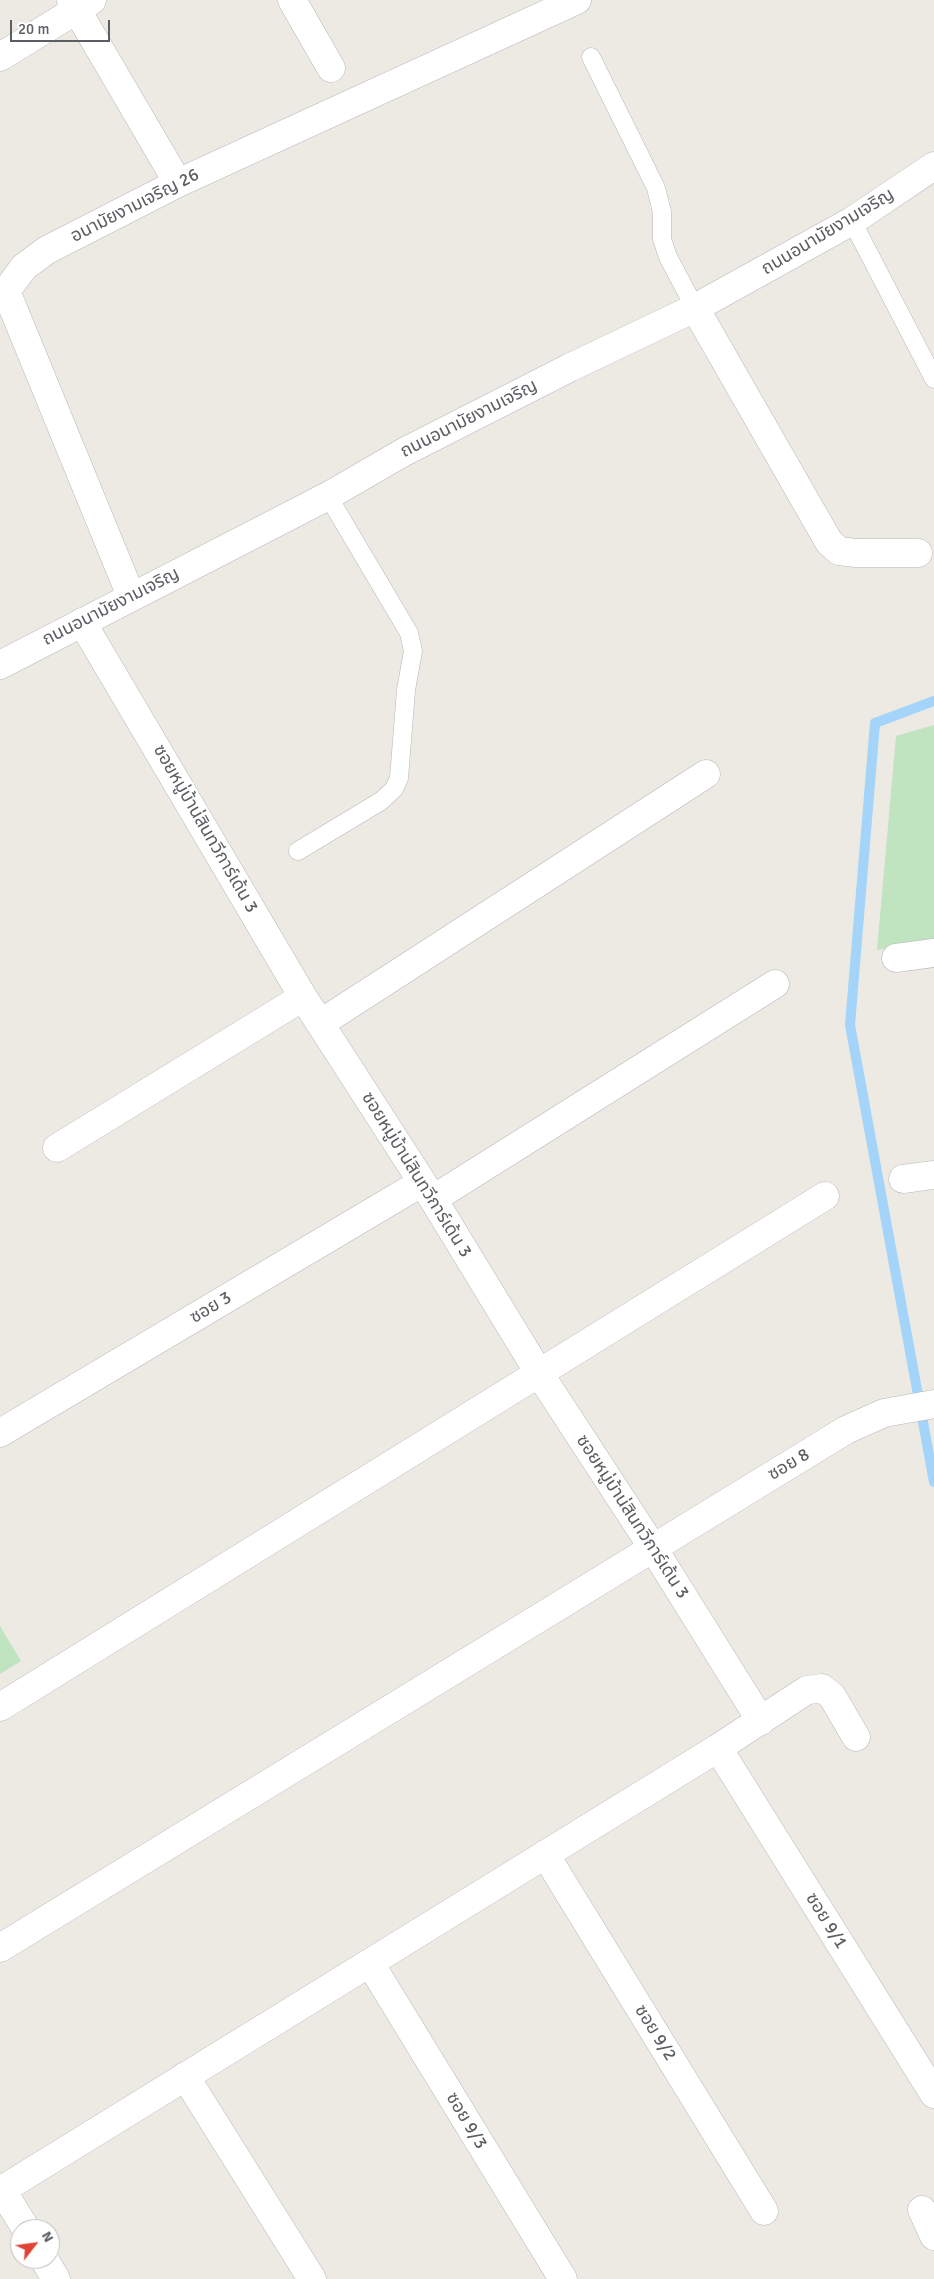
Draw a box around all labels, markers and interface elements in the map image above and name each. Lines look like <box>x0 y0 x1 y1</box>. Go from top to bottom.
scale bar <box>12 10 112 42</box>
text: 20 m <box>18 20 49 38</box>
street label: อนามัยงามเจริญ 26 <box>67 164 203 248</box>
street label: ถนนอนามัยงามเจริญ <box>758 184 898 280</box>
street label: ถนนอนามัยงามเจริญ <box>397 375 541 463</box>
street label: ถนนอนามัยงามเจริญ <box>39 563 183 651</box>
street label: ซอยหมู่บ้าน่สินทวีการ์เด้น 3 <box>148 741 262 917</box>
street label: ซอยหมู่บ้าน่สินทวีการ์เด้น 3 <box>356 1088 476 1262</box>
street label: ซอย 3 <box>186 1287 236 1329</box>
street label: ซอยหมู่บ้าน่สินทวีการ์เด้น 3 <box>571 1431 693 1603</box>
street label: ซอย 8 <box>764 1444 814 1486</box>
street label: ซอย 9/1 <box>800 1889 852 1953</box>
street label: ซอย 9/2 <box>629 2001 681 2065</box>
street label: ซอย 9/3 <box>441 2089 491 2153</box>
north arrow <box>10 2219 60 2269</box>
text: N <box>38 2228 57 2245</box>

